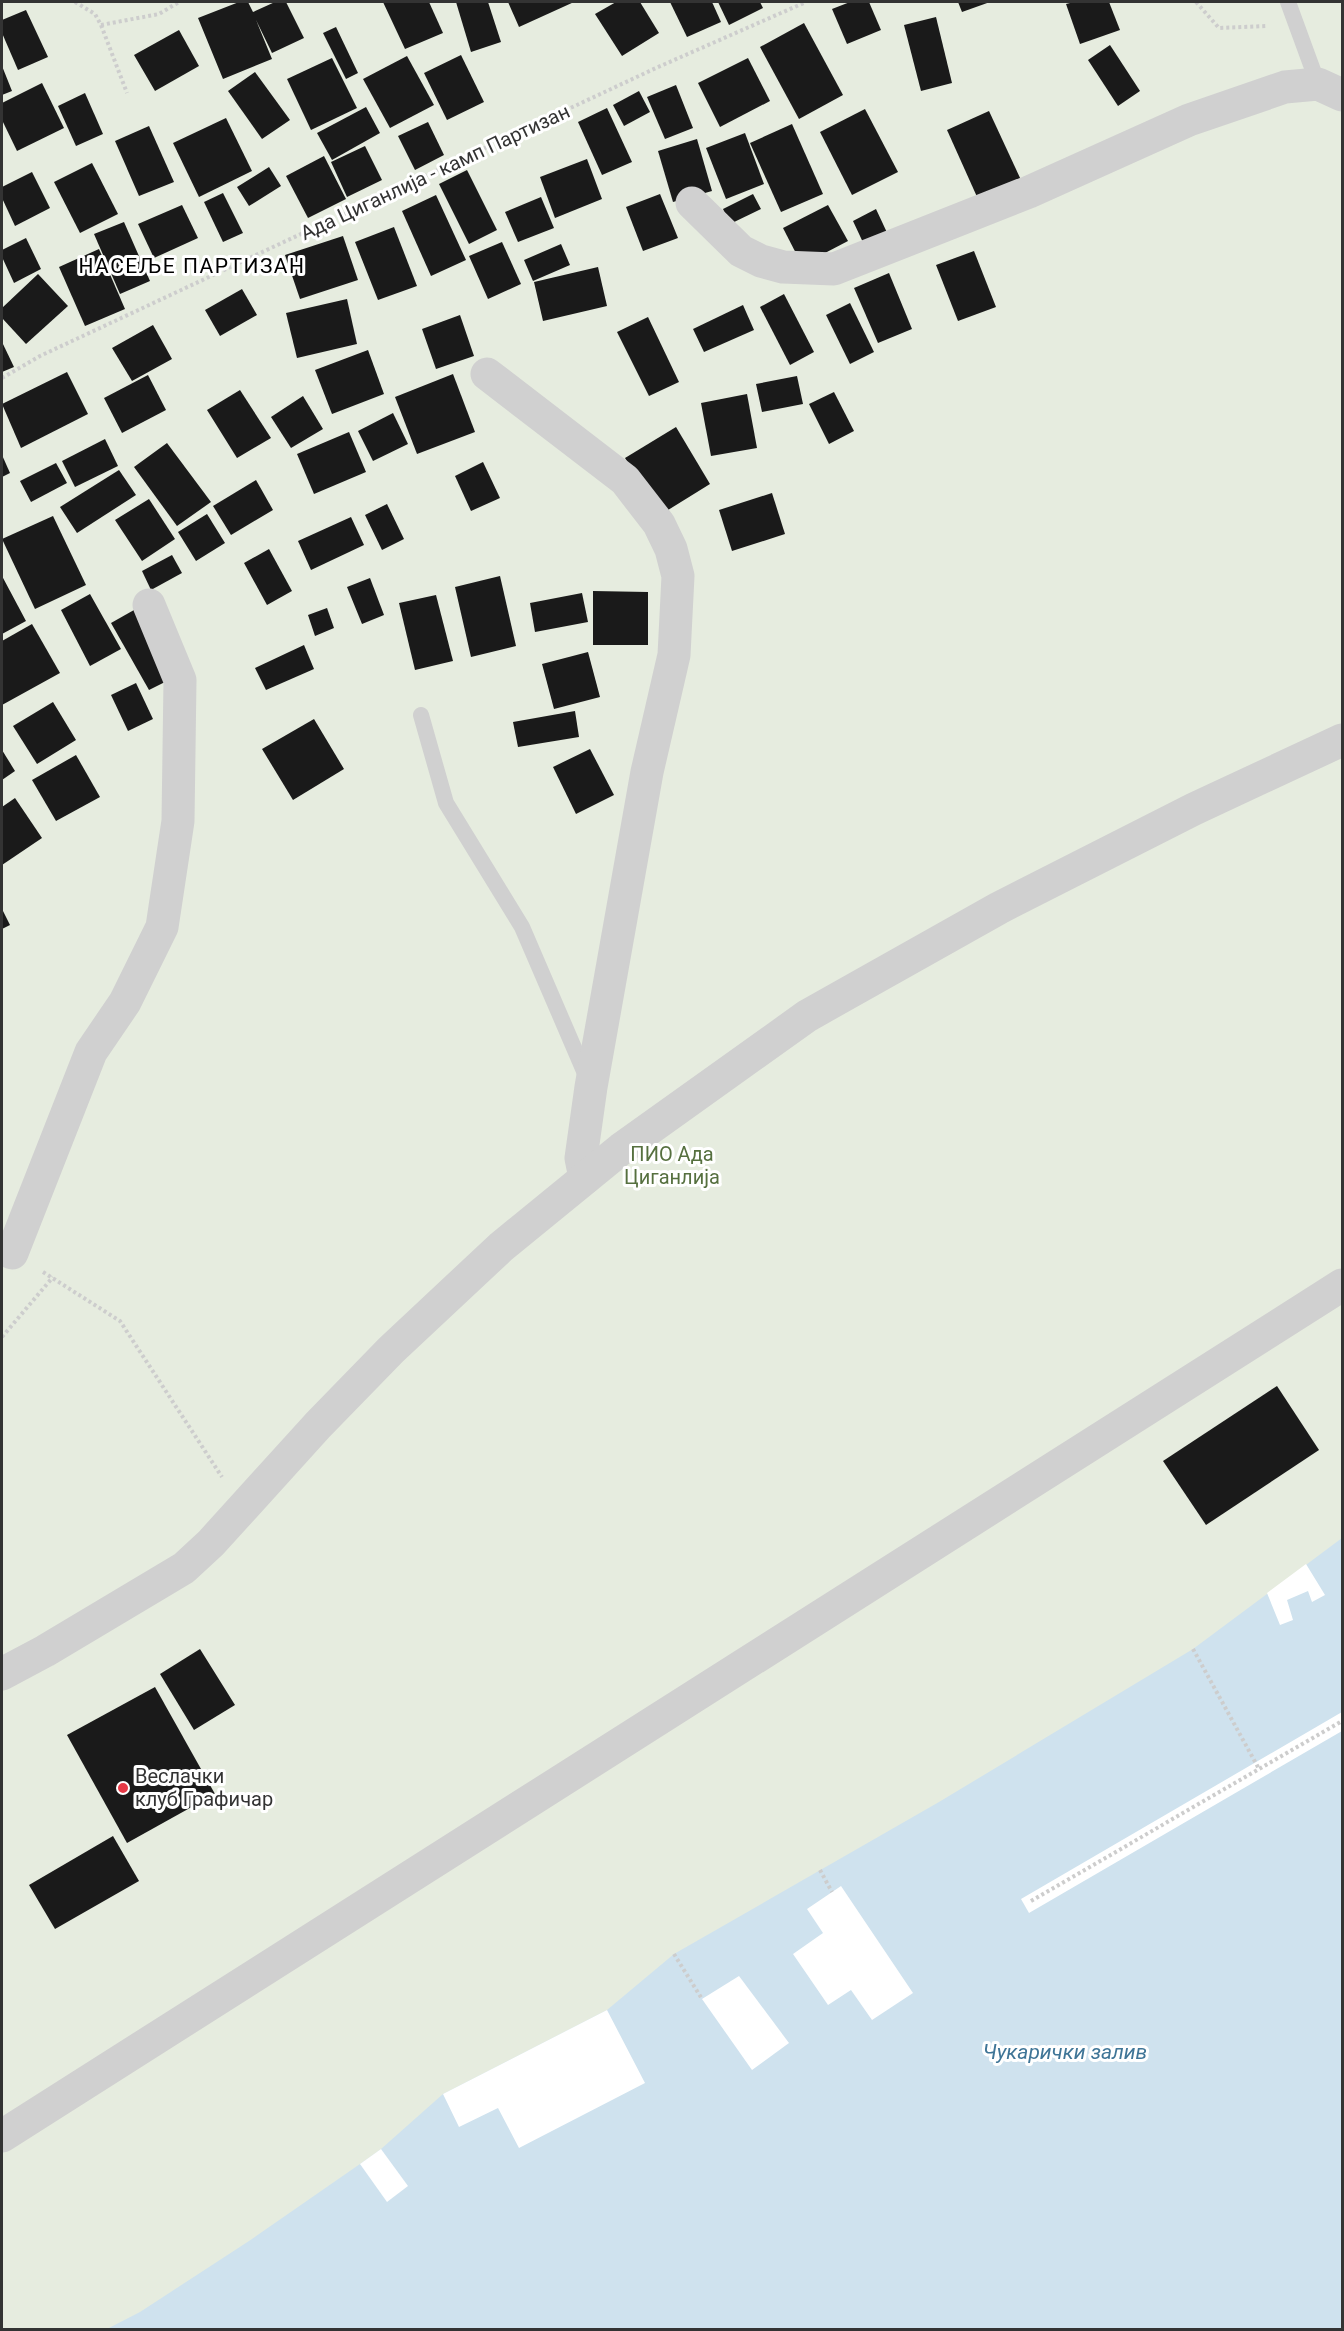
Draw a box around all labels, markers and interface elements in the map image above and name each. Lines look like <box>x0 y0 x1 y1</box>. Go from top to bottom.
street label: Ада Циганлија - камп Партизан <box>296 99 574 245</box>
district label: НАСЕЉЕ ПАРТИЗАН <box>78 254 306 278</box>
park label: ПИО Ада Циганлија <box>624 1142 720 1189</box>
place label: Веслачки клуб Графичар <box>135 1764 273 1811</box>
marker: Веслачки клуб Графичар <box>116 1781 130 1795</box>
water label: Чукарички залив <box>983 2040 1147 2064</box>

